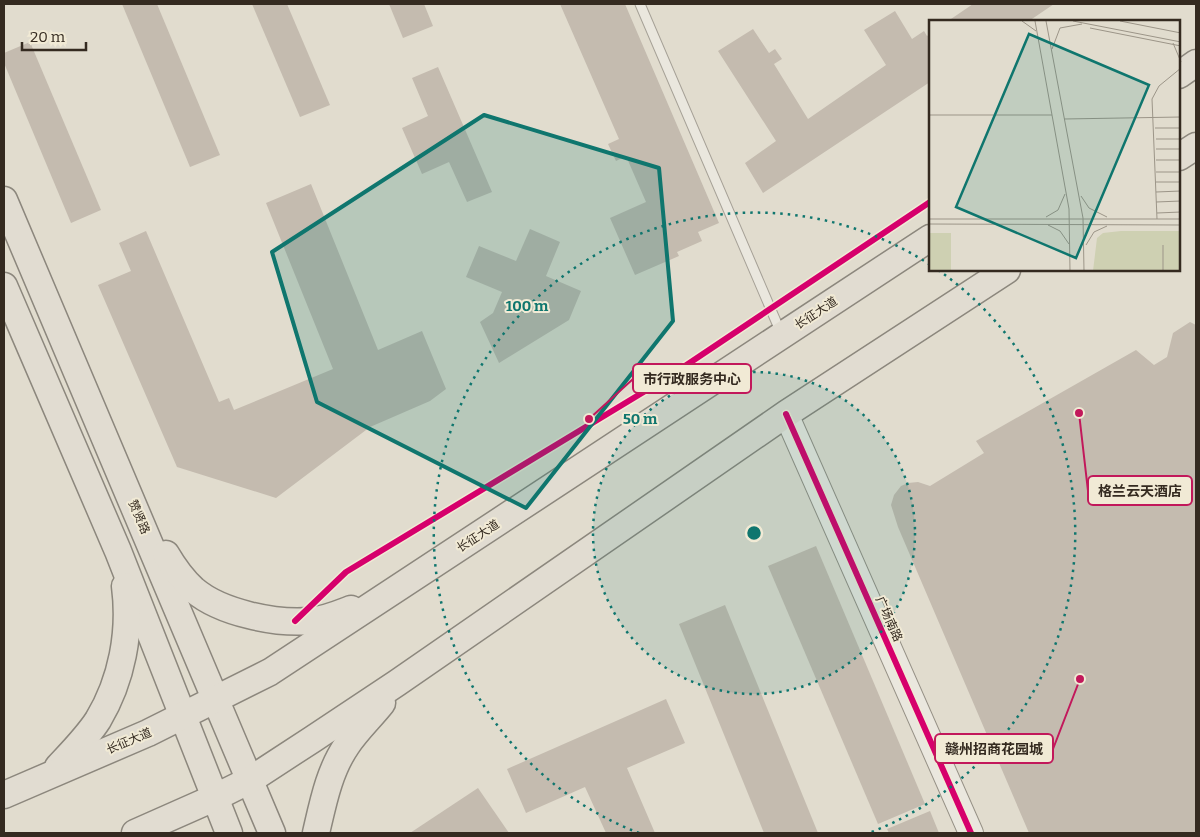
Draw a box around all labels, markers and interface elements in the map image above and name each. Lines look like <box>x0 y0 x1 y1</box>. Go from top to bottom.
scale bar <box>22 20 86 52</box>
inset map <box>929 20 1180 271</box>
text: 20 m <box>30 28 66 46</box>
street label: 长征大道 <box>792 294 840 332</box>
text: 100 m <box>506 297 549 315</box>
callout: 市行政服务中心 <box>633 364 751 393</box>
text: 市行政服务中心 <box>643 371 741 388</box>
text: 50 m <box>623 410 658 428</box>
callout: 格兰云天酒店 <box>1088 476 1192 505</box>
text: 格兰云天酒店 <box>1098 483 1182 500</box>
street label: 赞贤路 <box>126 498 152 536</box>
street label: 长征大道 <box>454 517 502 555</box>
centre of rings <box>745 524 763 542</box>
street label: 广场南路 <box>873 594 905 644</box>
street label: 长征大道 <box>104 725 154 757</box>
callout: 赣州招商花园城 <box>935 734 1053 763</box>
text: 赣州招商花园城 <box>945 741 1043 758</box>

